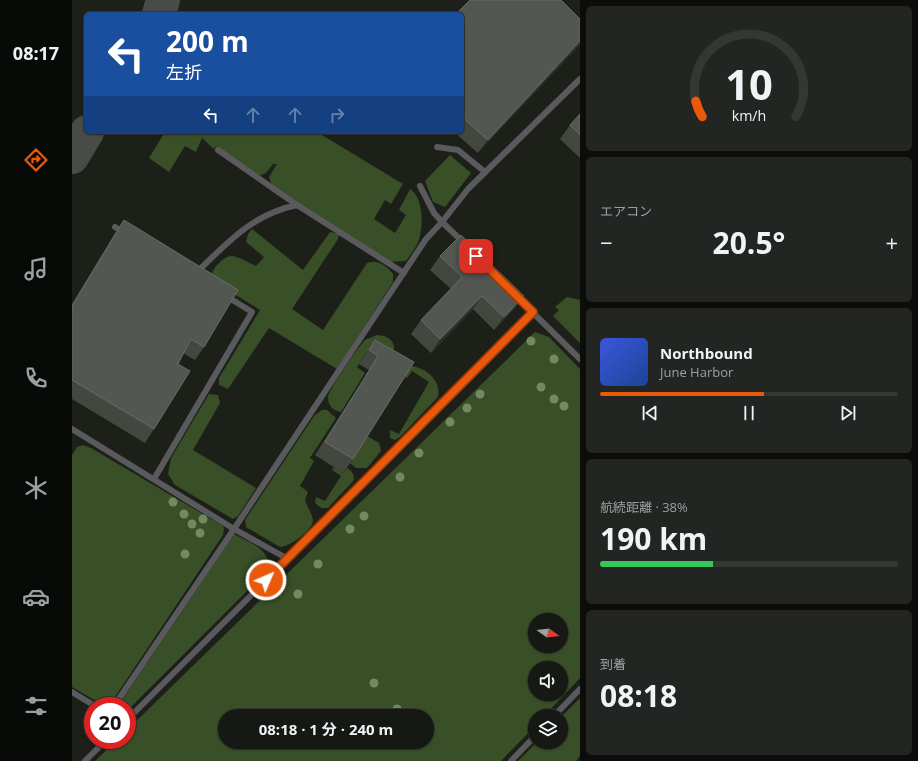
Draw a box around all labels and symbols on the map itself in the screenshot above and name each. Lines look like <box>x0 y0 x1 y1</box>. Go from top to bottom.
pin <box>459 239 493 273</box>
position arrow <box>245 559 287 601</box>
north arrow <box>528 613 568 653</box>
speed limit sign: 20 <box>84 697 136 749</box>

